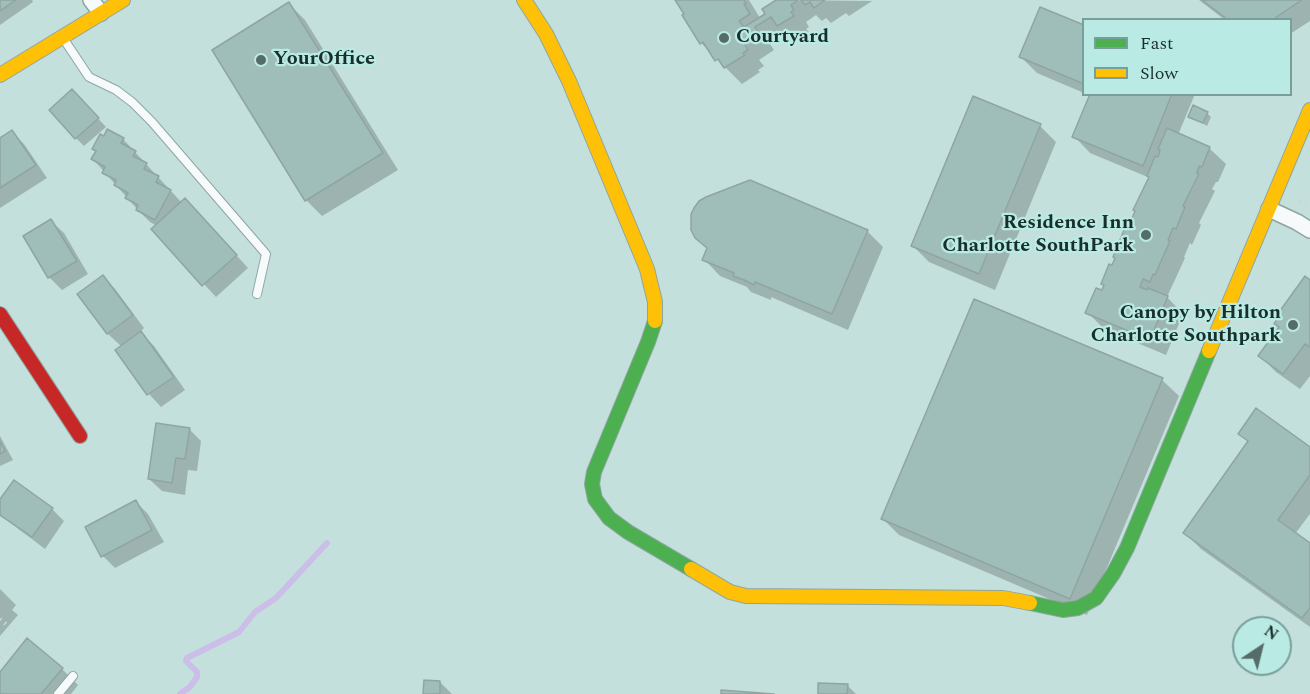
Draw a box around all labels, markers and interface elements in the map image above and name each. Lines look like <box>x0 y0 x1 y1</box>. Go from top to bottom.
legend <box>1082 18 1292 96</box>
place label: Courtyard <box>736 26 829 50</box>
text: Fast <box>1140 30 1173 57</box>
marker: Courtyard <box>717 31 731 45</box>
place label: YourOffice <box>273 48 375 72</box>
marker: YourOffice <box>254 53 268 67</box>
text: Slow <box>1140 60 1178 87</box>
place label: Residence Inn Charlotte SouthPark <box>942 212 1134 259</box>
marker: Residence Inn Charlotte SouthPark <box>1139 228 1153 242</box>
place label: Canopy by Hilton Charlotte Southpark <box>1091 302 1281 349</box>
marker: Canopy by Hilton Charlotte Southpark <box>1286 318 1300 332</box>
north arrow <box>1232 616 1292 676</box>
text: N <box>1259 619 1283 646</box>

